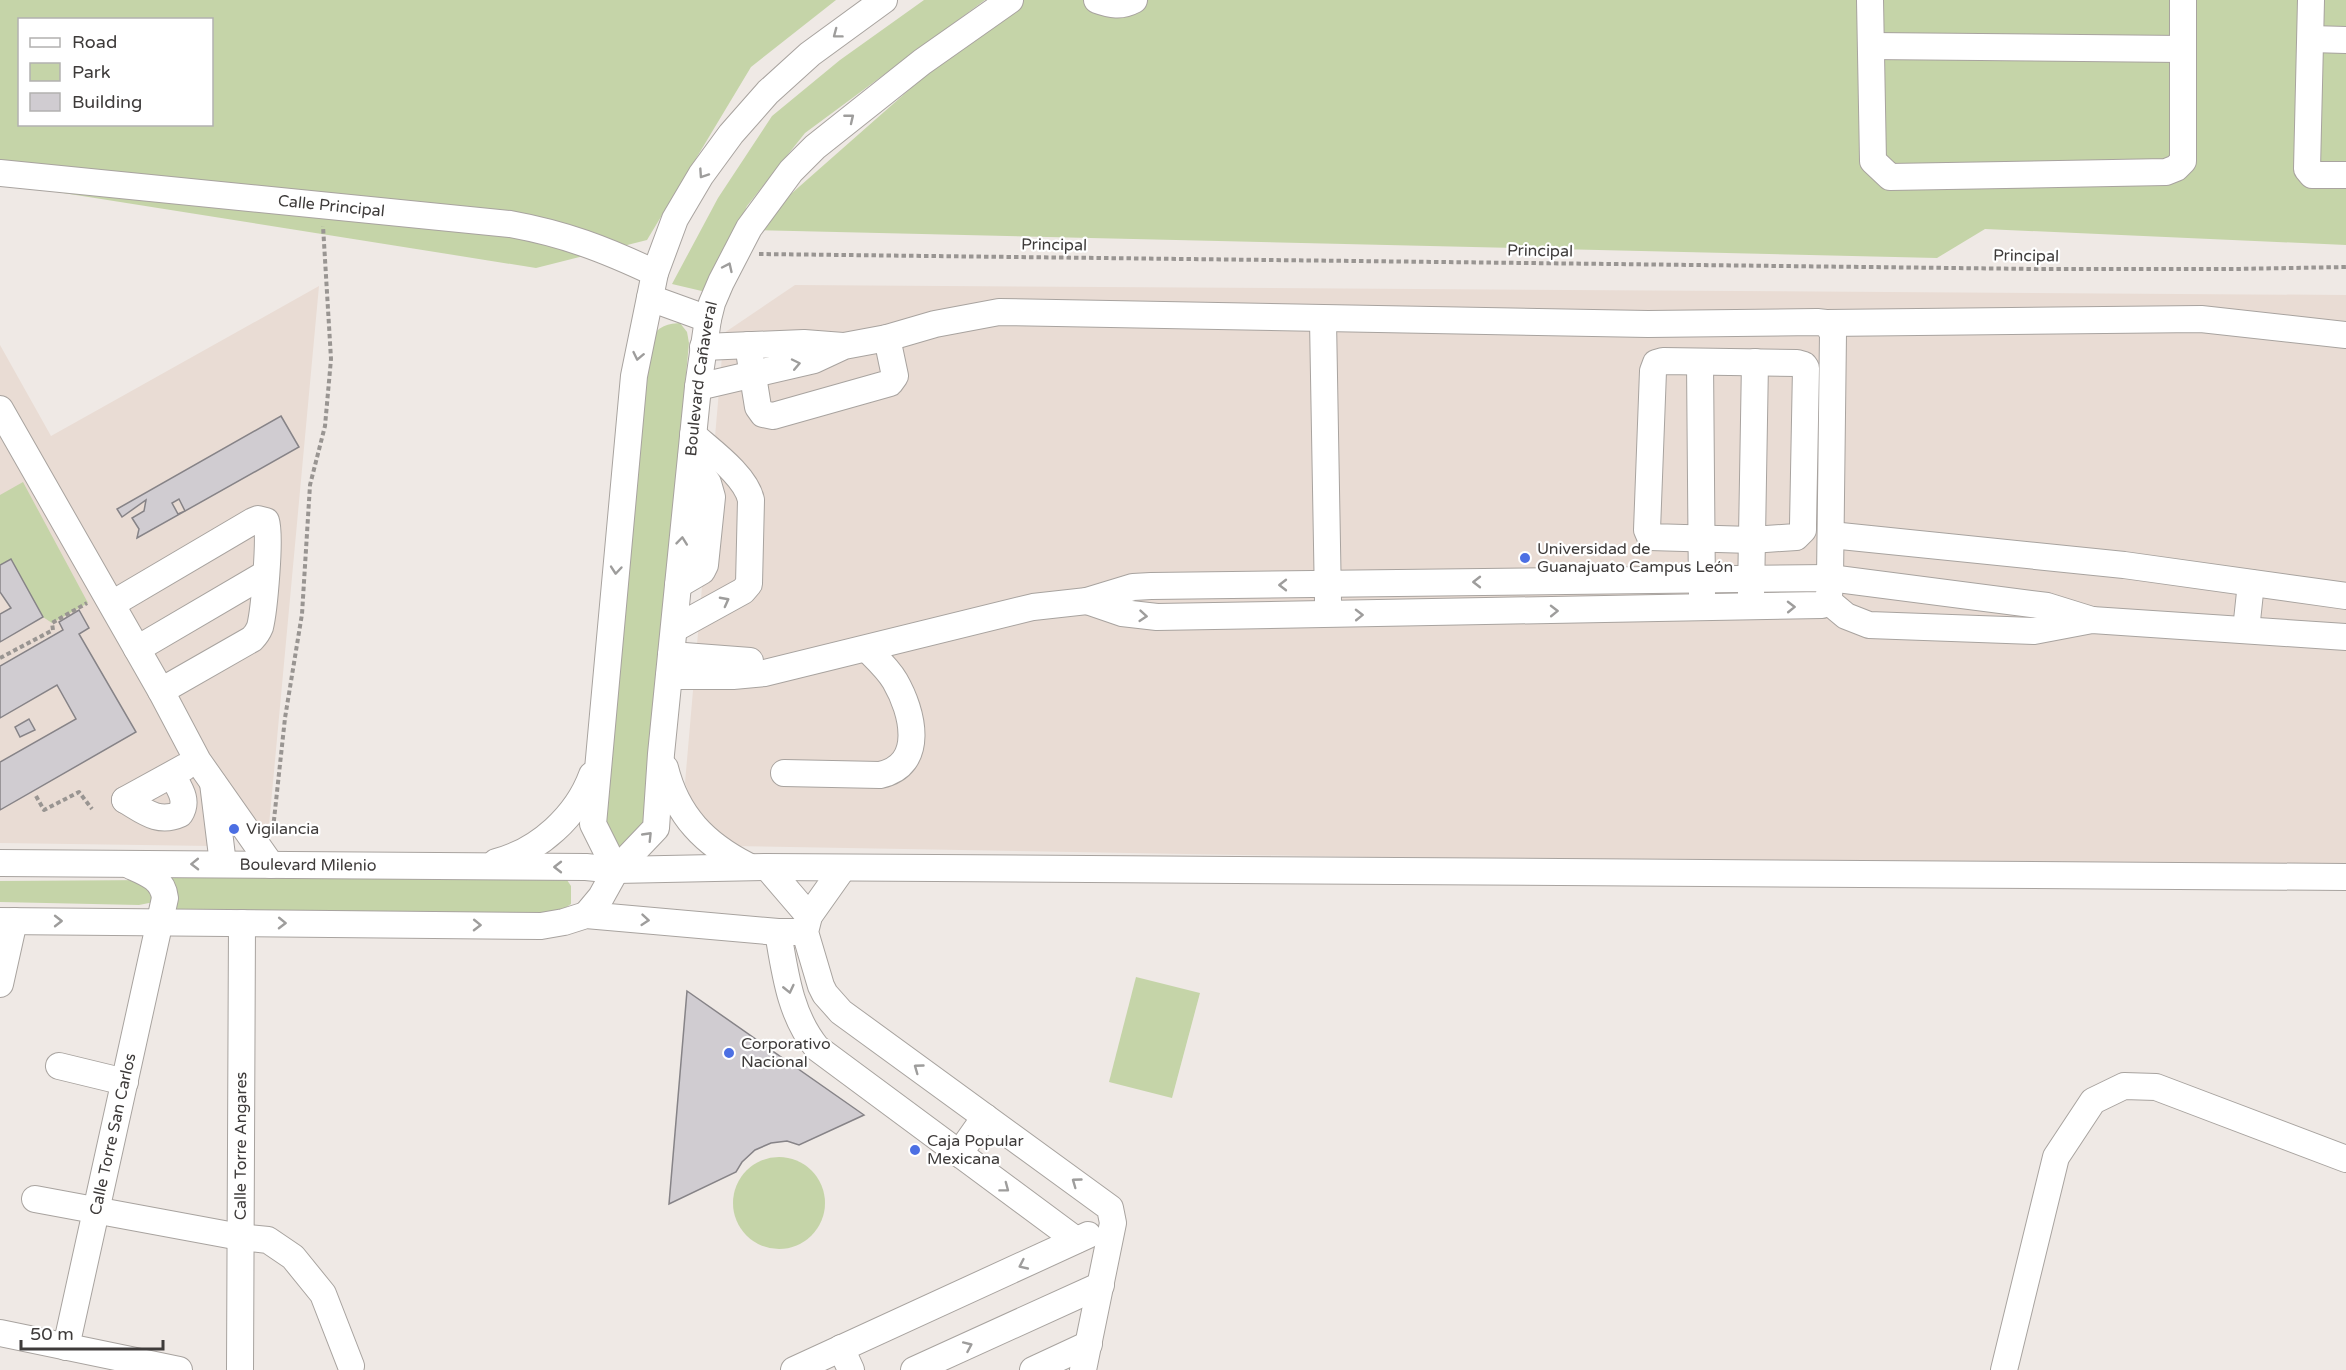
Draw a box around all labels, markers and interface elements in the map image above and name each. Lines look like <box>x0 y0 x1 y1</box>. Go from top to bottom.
legend <box>18 18 213 126</box>
one-way arrow <box>833 27 844 38</box>
text: Road <box>72 31 117 53</box>
text: Park <box>72 61 111 83</box>
text: Building <box>72 91 142 113</box>
one-way arrow <box>843 114 854 125</box>
one-way arrow <box>699 167 710 178</box>
street label: Calle Principal <box>277 191 386 221</box>
street label: Principal <box>1021 234 1087 256</box>
street label: Principal <box>1507 240 1573 262</box>
street label: Principal <box>1993 245 2059 267</box>
one-way arrow <box>720 263 732 274</box>
street label: Boulevard Cañaveral <box>681 299 722 457</box>
one-way arrow <box>632 350 645 360</box>
one-way arrow <box>790 358 800 371</box>
one-way arrow <box>675 537 688 546</box>
place label: Universidad de Guanajuato Campus León <box>1537 539 1733 577</box>
marker: Universidad de Guanajuato Campus León <box>1518 551 1532 565</box>
one-way arrow <box>610 566 623 575</box>
one-way arrow <box>1473 576 1482 588</box>
one-way arrow <box>1278 579 1287 591</box>
one-way arrow <box>719 596 730 608</box>
one-way arrow <box>1786 601 1795 613</box>
one-way arrow <box>1549 605 1558 617</box>
one-way arrow <box>1138 609 1148 622</box>
one-way arrow <box>1354 609 1363 621</box>
place label: Vigilancia <box>246 819 319 839</box>
marker: Vigilancia <box>227 822 241 836</box>
one-way arrow <box>640 833 651 844</box>
street label: Boulevard Milenio <box>240 855 376 876</box>
one-way arrow <box>190 858 199 870</box>
one-way arrow <box>553 861 562 873</box>
one-way arrow <box>640 913 649 926</box>
one-way arrow <box>54 915 63 927</box>
one-way arrow <box>278 917 287 930</box>
one-way arrow <box>473 919 482 931</box>
one-way arrow <box>782 984 795 994</box>
place label: Corporativo Nacional <box>741 1034 831 1072</box>
marker: Corporativo Nacional <box>722 1046 736 1060</box>
street label: Calle Torre San Carlos <box>85 1051 141 1217</box>
one-way arrow <box>914 1064 925 1075</box>
street label: Calle Torre Angares <box>231 1072 251 1220</box>
place label: Caja Popular Mexicana <box>927 1131 1024 1169</box>
marker: Caja Popular Mexicana <box>908 1143 922 1157</box>
one-way arrow <box>1071 1179 1082 1190</box>
one-way arrow <box>998 1181 1009 1192</box>
one-way arrow <box>1018 1257 1029 1269</box>
scale bar <box>21 1313 164 1351</box>
text: 50 m <box>30 1323 74 1345</box>
one-way arrow <box>961 1341 972 1353</box>

